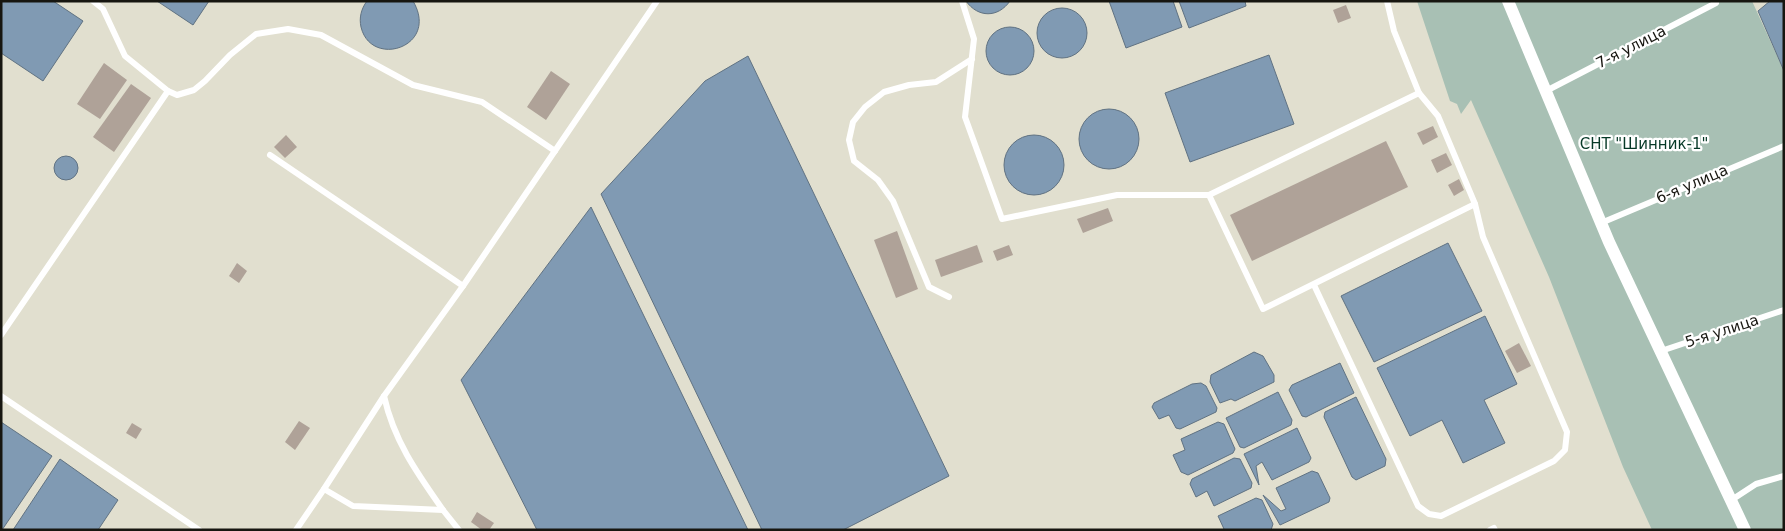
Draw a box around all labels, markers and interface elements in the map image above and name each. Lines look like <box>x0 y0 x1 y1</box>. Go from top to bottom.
street label: 7-я улица <box>1593 22 1669 72</box>
park label: СНТ "Шинник-1" <box>1580 135 1708 153</box>
street label: 6-я улица <box>1653 161 1731 207</box>
street label: 5-я улица <box>1683 311 1761 351</box>

